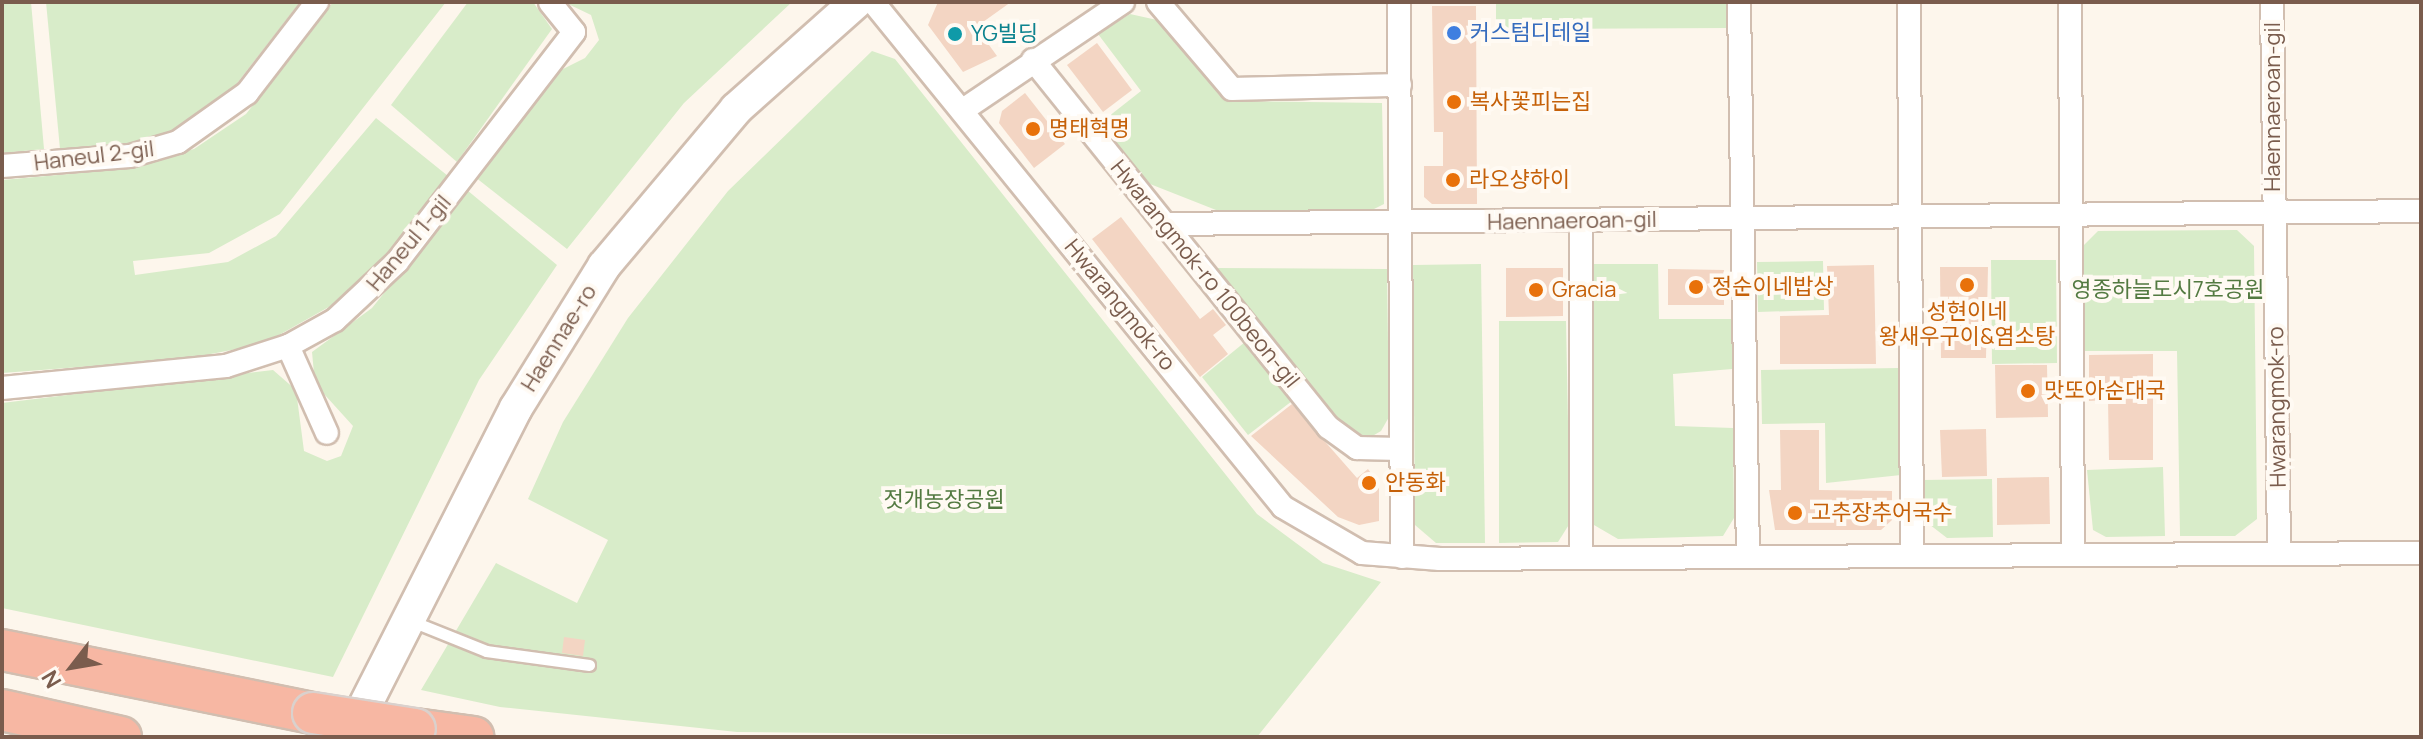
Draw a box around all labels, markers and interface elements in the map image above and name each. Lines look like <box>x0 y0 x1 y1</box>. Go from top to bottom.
place label: 커스텀디테일 <box>1470 20 1591 46</box>
place label: YG빌딩 <box>971 21 1038 47</box>
street label: Haennaeroan-gil <box>2260 22 2286 192</box>
marker: 커스텀디테일 <box>1445 24 1463 42</box>
marker: YG빌딩 <box>946 25 964 43</box>
place label: 복사꽃피는집 <box>1470 89 1591 115</box>
marker: 복사꽃피는집 <box>1445 93 1463 111</box>
place label: 명태혁명 <box>1049 116 1130 142</box>
marker: 명태혁명 <box>1024 120 1042 138</box>
street label: Haneul 2-gil <box>32 136 156 176</box>
street label: Hwarangmok-ro 100beon-gil <box>1105 155 1305 393</box>
place label: 라오샹하이 <box>1469 167 1570 193</box>
marker: 라오샹하이 <box>1444 171 1462 189</box>
street label: Haneul 1-gil <box>361 190 457 296</box>
street label: Haennaeroan-gil <box>1487 206 1657 236</box>
street label: Hwarangmok-ro <box>1059 234 1181 376</box>
place label: 정순이네밥상 <box>1712 274 1833 300</box>
marker: 성현이네 왕새우구이&염소탕 <box>1958 276 1976 294</box>
place label: Gracia <box>1552 277 1616 303</box>
park label: 영종하늘도시7호공원 <box>2071 277 2265 303</box>
marker: 정순이네밥상 <box>1687 278 1705 296</box>
street label: Haennae-ro <box>516 280 602 396</box>
marker: Gracia <box>1527 281 1545 299</box>
place label: 성현이네 왕새우구이&염소탕 <box>1879 298 2055 350</box>
street label: Hwarangmok-ro <box>2262 326 2292 488</box>
place label: 맛또아순대국 <box>2044 378 2165 404</box>
marker: 맛또아순대국 <box>2019 382 2037 400</box>
place label: 안동화 <box>1385 470 1446 496</box>
marker: 안동화 <box>1360 474 1378 492</box>
park label: 젓개농장공원 <box>883 487 1005 513</box>
place label: 고추장추어국수 <box>1811 500 1953 526</box>
marker: 고추장추어국수 <box>1786 504 1804 522</box>
north arrow <box>32 627 112 707</box>
text: N <box>35 665 68 694</box>

